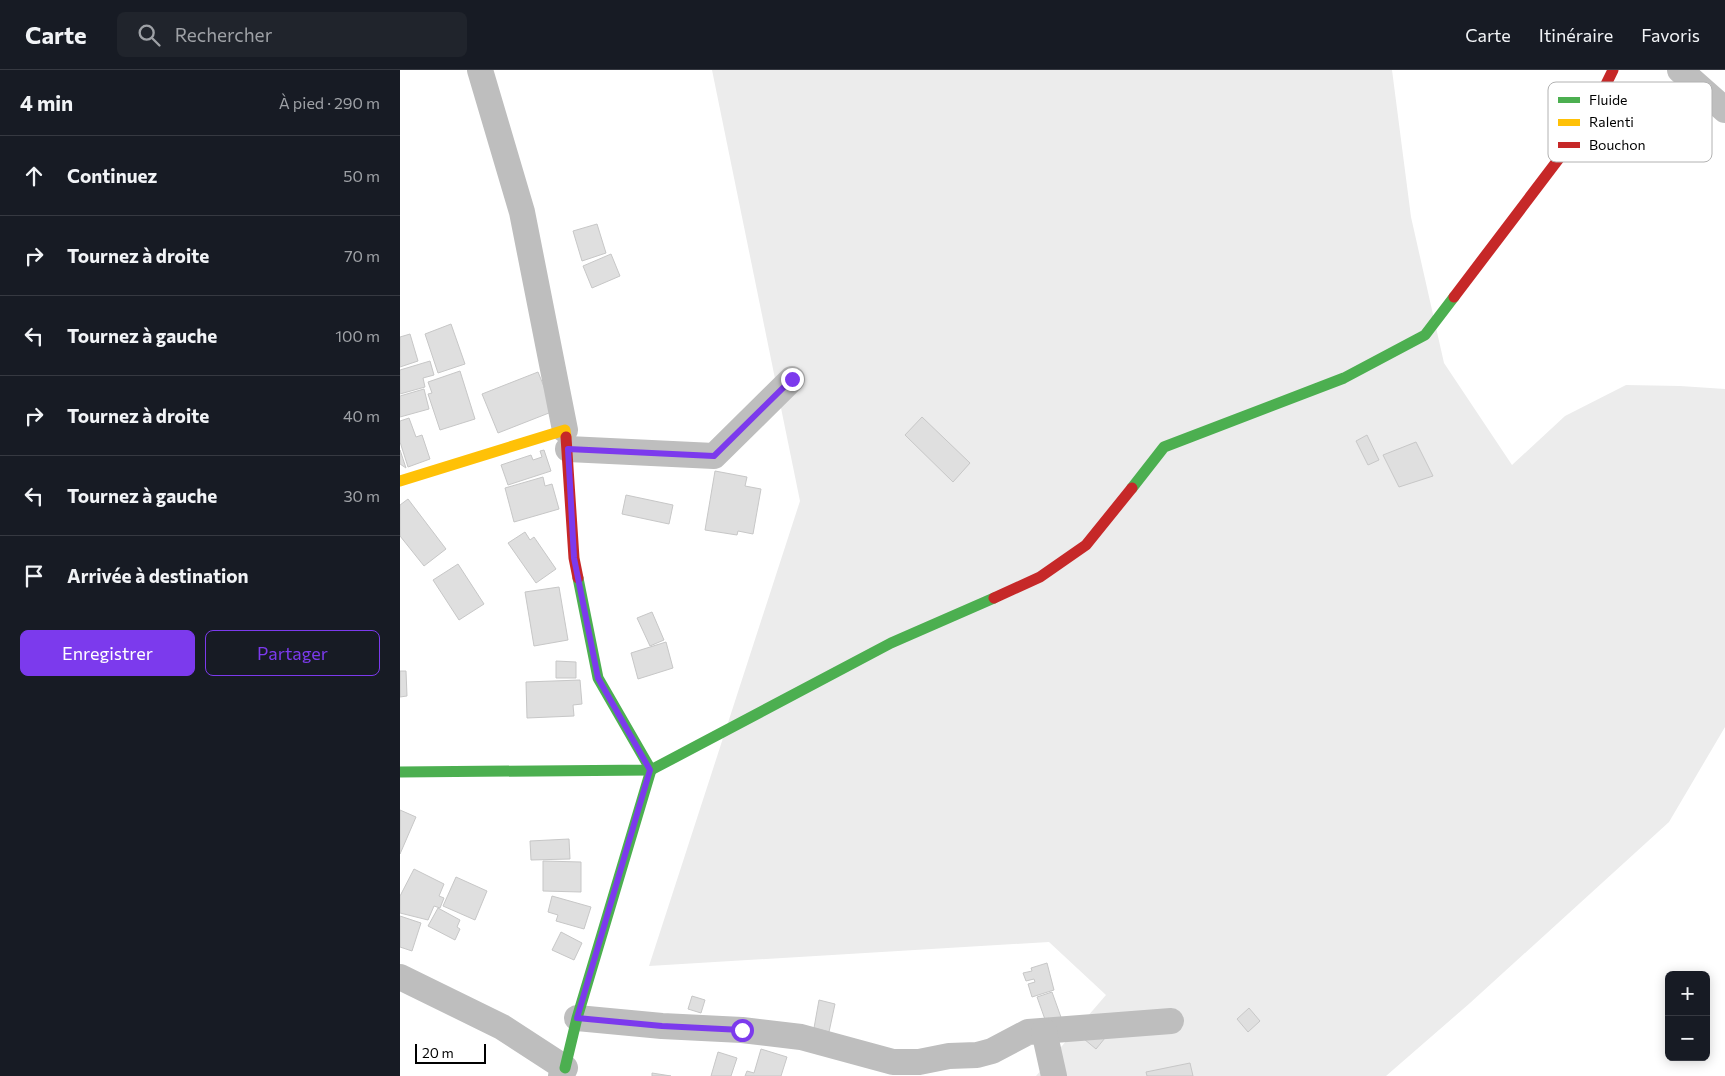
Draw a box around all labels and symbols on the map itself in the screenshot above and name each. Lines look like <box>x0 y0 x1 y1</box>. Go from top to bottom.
legend <box>1548 82 1712 162</box>
text: Fluide <box>1589 91 1627 108</box>
text: Ralenti <box>1589 113 1634 130</box>
text: Bouchon <box>1589 136 1646 153</box>
route end <box>781 368 804 391</box>
route start <box>731 1019 754 1042</box>
scale bar <box>415 1041 486 1064</box>

